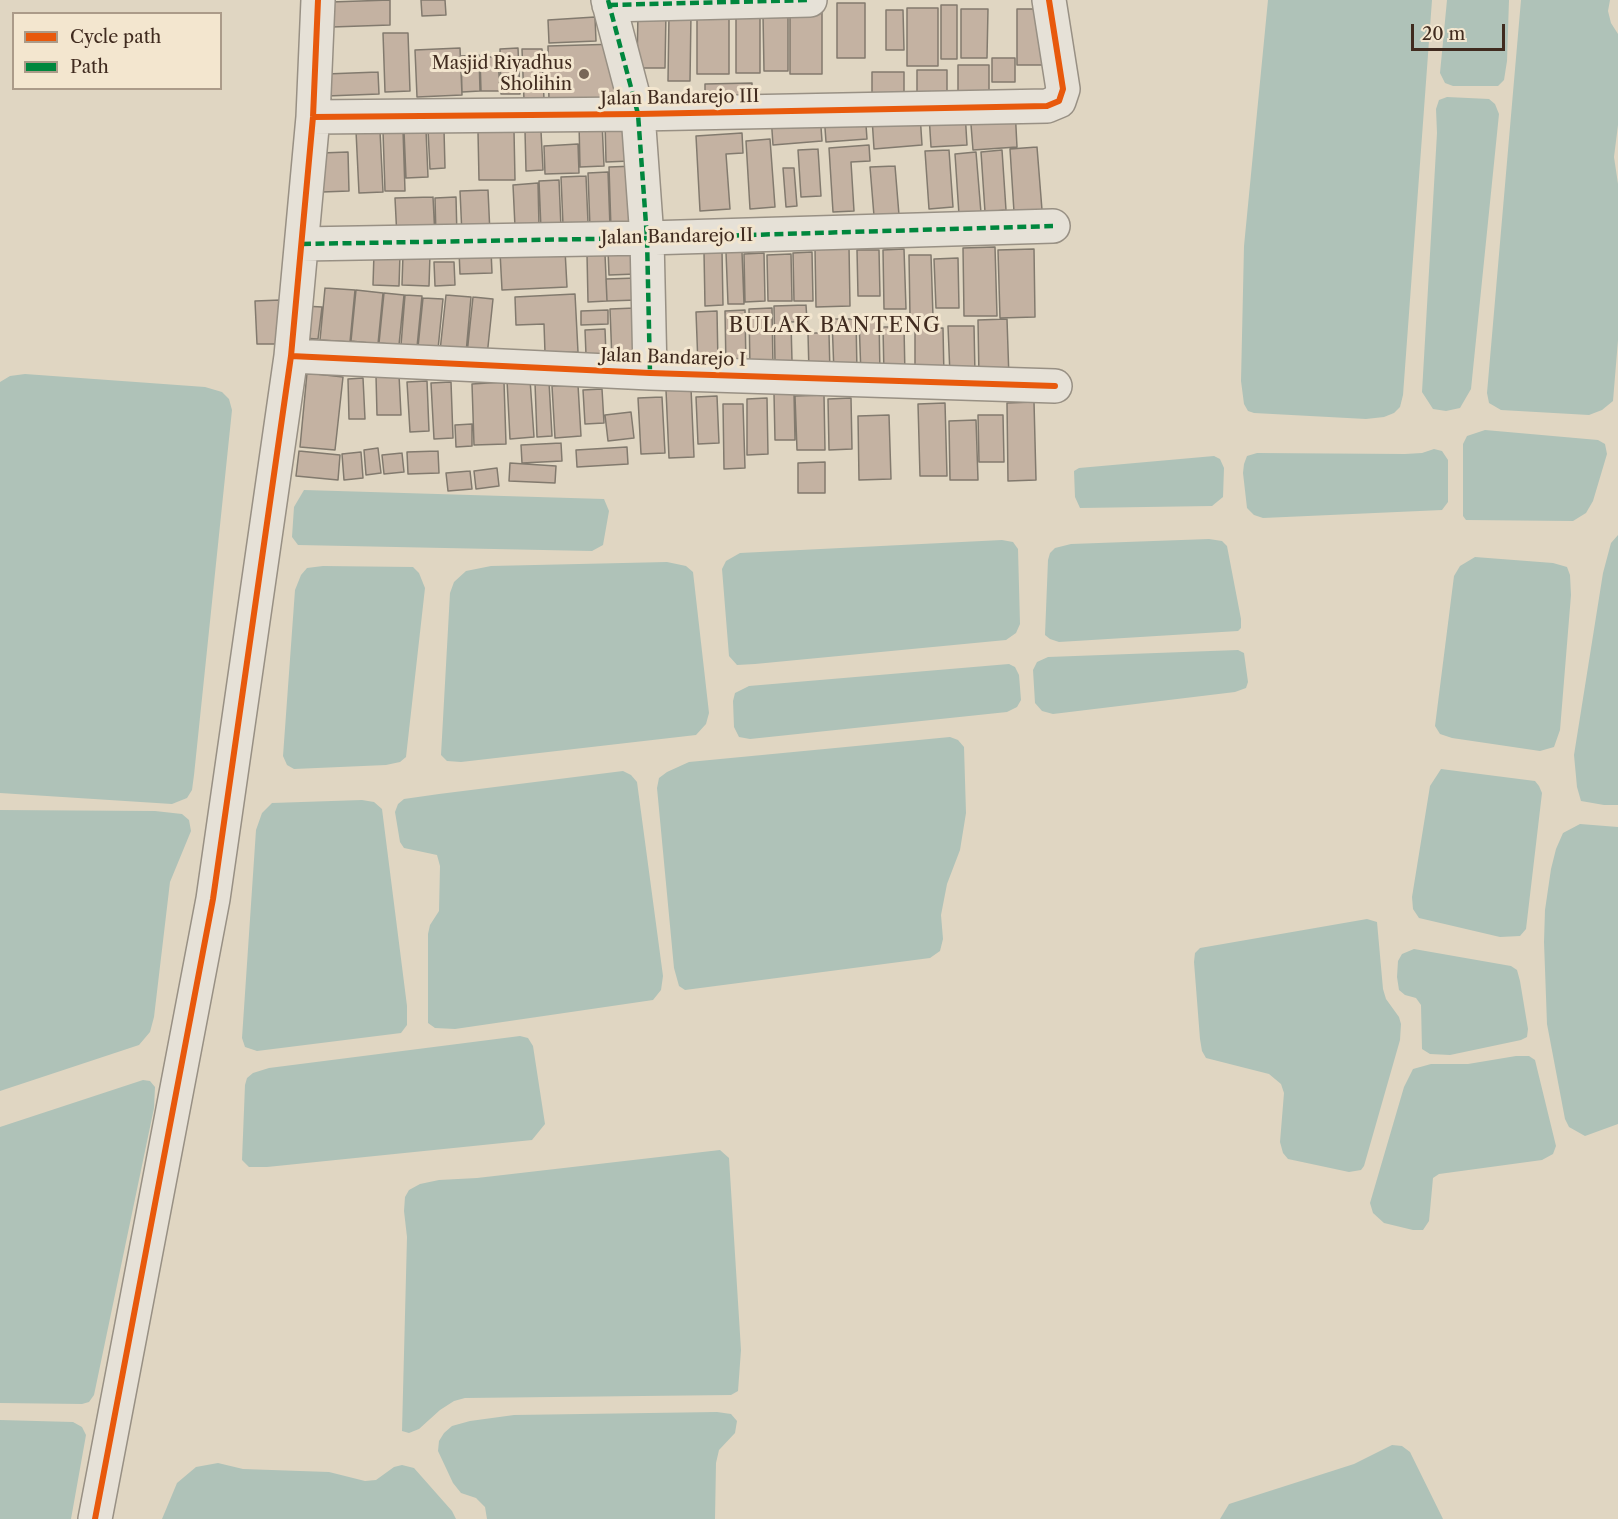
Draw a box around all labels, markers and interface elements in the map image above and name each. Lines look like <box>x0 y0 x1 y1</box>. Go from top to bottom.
legend <box>12 12 222 90</box>
scale bar <box>1414 12 1508 50</box>
text: 20 m <box>1422 23 1465 45</box>
text: Cycle path <box>70 26 161 48</box>
place label: Masjid Riyadhus Sholihin <box>432 53 572 96</box>
text: Path <box>70 56 109 78</box>
marker: Masjid Riyadhus Sholihin <box>577 67 591 81</box>
street label: Jalan Bandarejo III <box>600 86 760 110</box>
street label: Jalan Bandarejo II <box>601 225 753 249</box>
district label: BULAK BANTENG <box>729 313 941 339</box>
street label: Jalan Bandarejo I <box>600 345 746 371</box>

